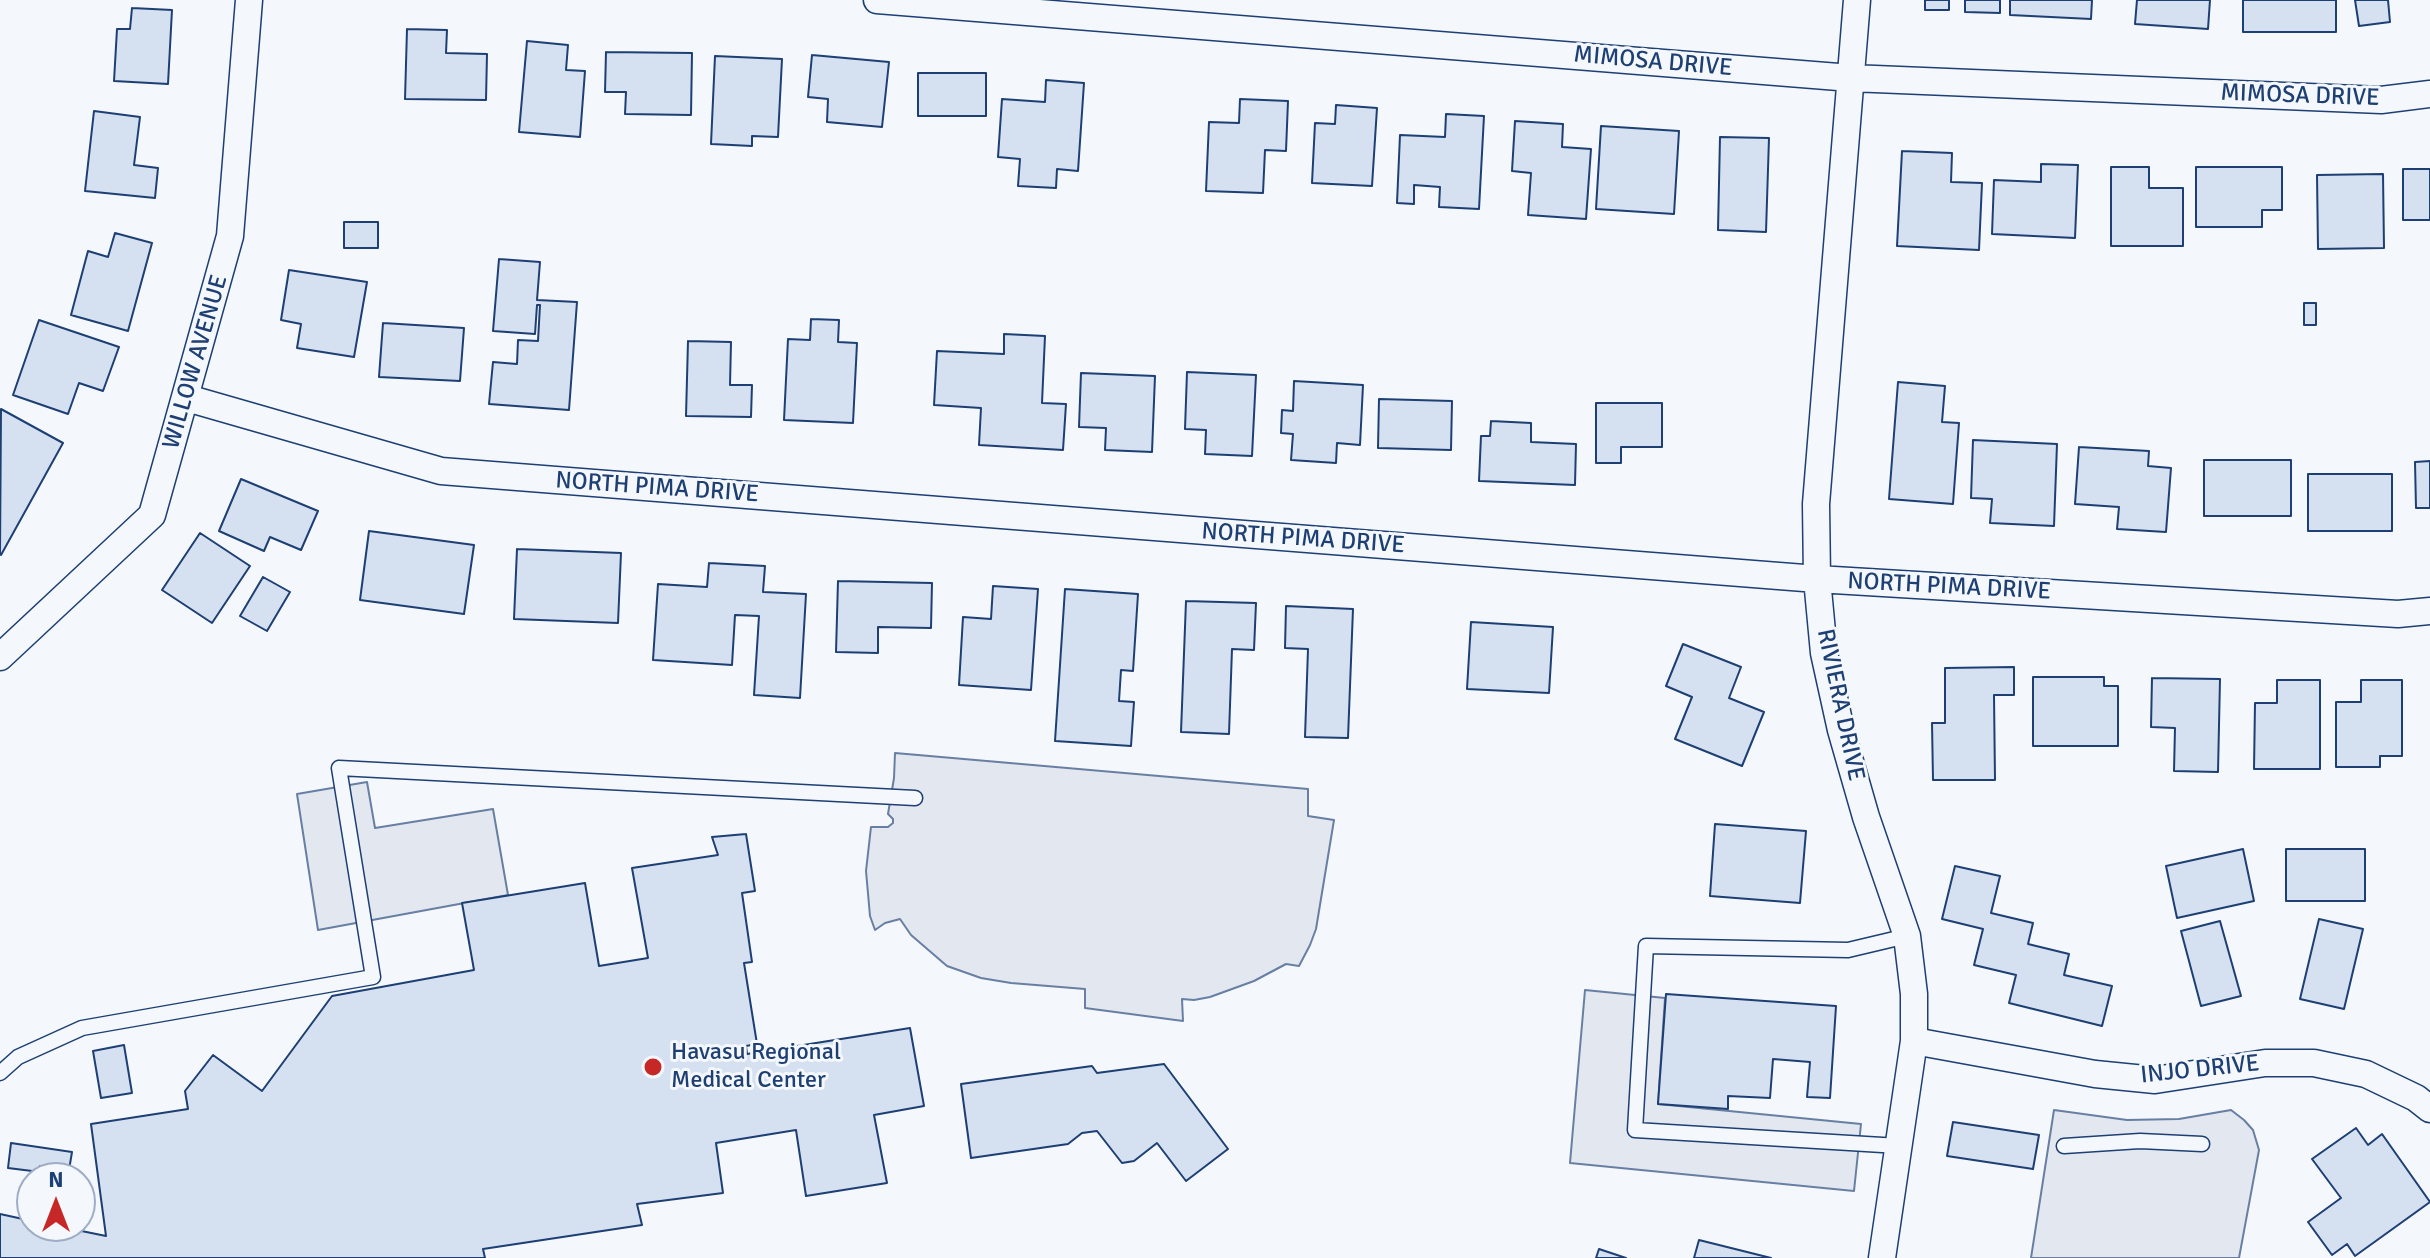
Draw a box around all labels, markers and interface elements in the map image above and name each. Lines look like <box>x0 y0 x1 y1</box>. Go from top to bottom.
street label: MIMOSA DRIVE <box>1572 41 1734 83</box>
street label: MIMOSA DRIVE <box>2220 79 2380 113</box>
street label: WILLOW AVENUE <box>157 272 235 452</box>
street label: NORTH PIMA DRIVE <box>554 467 760 509</box>
street label: NORTH PIMA DRIVE <box>1200 518 1406 560</box>
street label: NORTH PIMA DRIVE <box>1846 567 2052 607</box>
street label: RIVIERA DRIVE <box>1810 626 1870 784</box>
place label: Havasu Regional Medical Center <box>671 1039 841 1095</box>
street label: INJO DRIVE <box>2139 1049 2261 1091</box>
marker: Havasu Regional Medical Center <box>642 1056 664 1078</box>
north arrow <box>16 1162 96 1242</box>
text: N <box>48 1166 64 1193</box>

